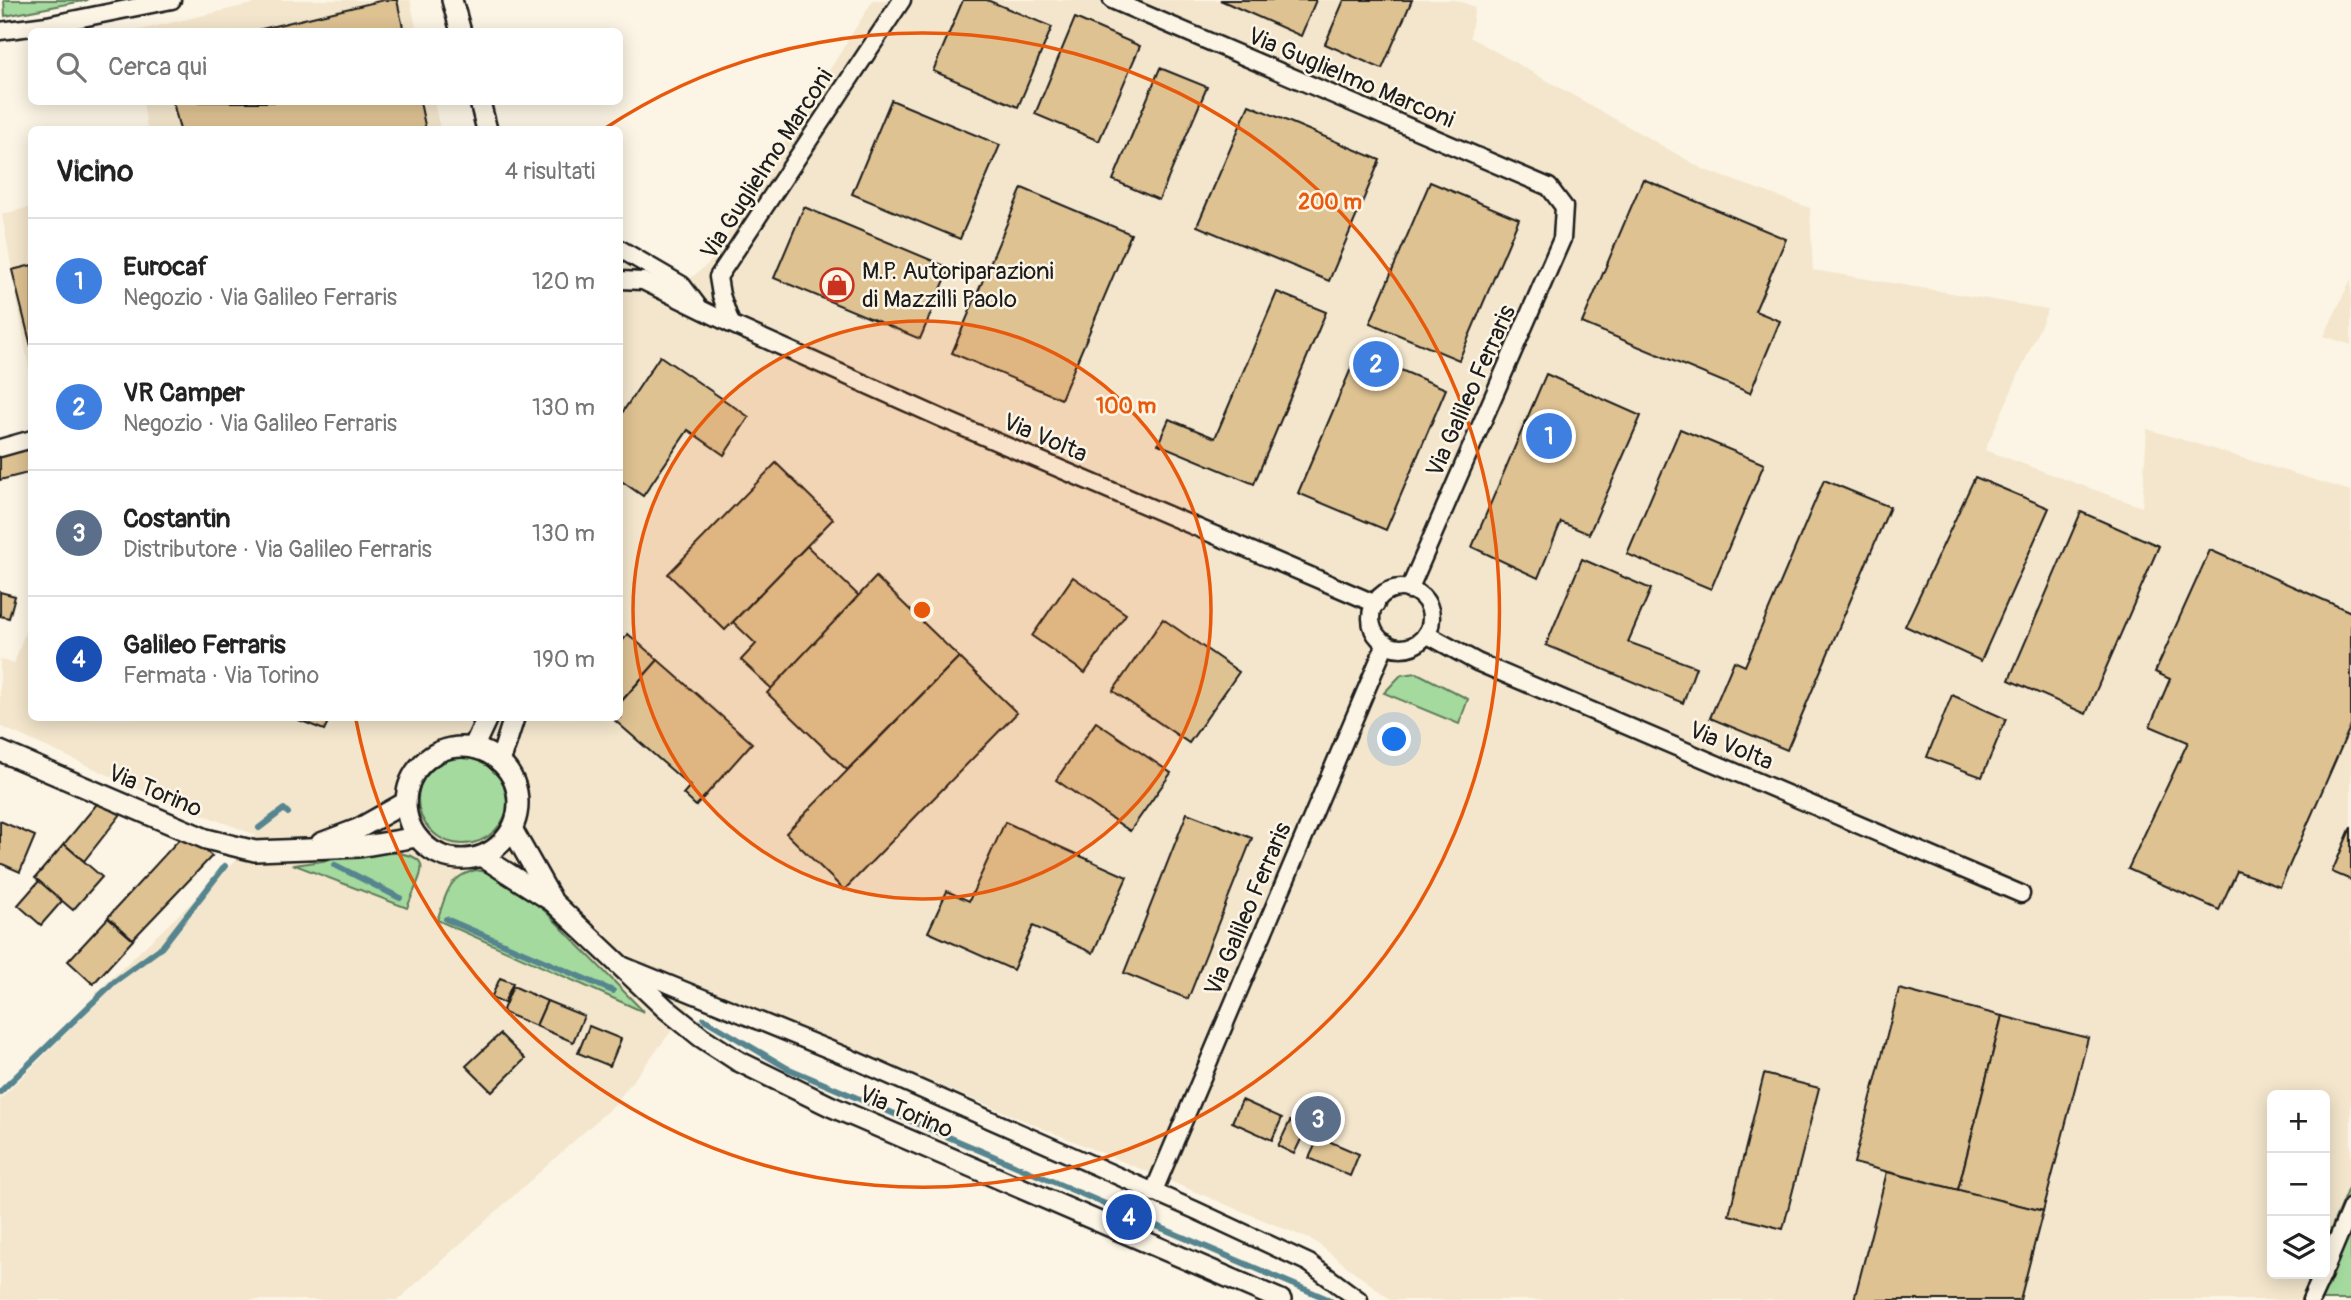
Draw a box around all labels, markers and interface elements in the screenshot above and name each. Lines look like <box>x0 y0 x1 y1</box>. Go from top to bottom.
street label: Via Guglielmo Marconi <box>1243 21 1459 135</box>
search box <box>28 28 623 105</box>
icon: search <box>52 48 90 86</box>
text: Cerca qui <box>108 51 207 83</box>
street label: Via Guglielmo Marconi <box>694 63 840 265</box>
text: Vicino <box>56 153 133 190</box>
text: 4 risultati <box>505 157 595 186</box>
text: 200 m <box>1298 189 1362 216</box>
text: Eurocaf <box>123 251 208 283</box>
place label: M.P. Autoriparazioni di Mazzilli Paolo <box>862 257 1054 314</box>
shop icon: M.P. Autoriparazioni di Mazzilli Paolo <box>818 266 856 304</box>
text: 1 <box>75 267 84 296</box>
text: 120 m <box>532 267 595 296</box>
text: Negozio · Via Galileo Ferraris <box>123 283 397 312</box>
street label: Via Galileo Ferraris <box>1420 300 1522 481</box>
pin: 2 <box>1353 338 1399 390</box>
text: VR Camper <box>123 377 245 409</box>
text: 2 <box>73 393 85 422</box>
text: 130 m <box>532 393 595 422</box>
text: 100 m <box>1096 393 1156 420</box>
street label: Via Volta <box>998 407 1092 469</box>
text: Negozio · Via Galileo Ferraris <box>123 409 397 438</box>
pin: 1 <box>1526 410 1572 462</box>
text: Costantin <box>123 503 230 535</box>
text: 3 <box>73 519 85 548</box>
text: 130 m <box>532 519 595 548</box>
text: Distributore · Via Galileo Ferraris <box>123 535 432 564</box>
centre of rings <box>910 598 934 622</box>
text: Galileo Ferraris <box>123 629 286 661</box>
text: 4 <box>72 645 86 674</box>
text: 190 m <box>533 645 595 674</box>
text: Fermata · Via Torino <box>123 661 319 690</box>
street label: Via Volta <box>1684 715 1778 777</box>
your location <box>1377 722 1411 756</box>
street label: Via Torino <box>103 758 207 824</box>
street label: Via Galileo Ferraris <box>1198 818 1298 1000</box>
street label: Via Torino <box>854 1079 958 1145</box>
map controls <box>2267 1090 2330 1279</box>
button: + <box>2267 1090 2330 1153</box>
pin: 3 <box>1295 1093 1341 1145</box>
button: − <box>2267 1153 2330 1216</box>
pin: 4 <box>1106 1191 1152 1243</box>
button: layers <box>2267 1216 2330 1279</box>

